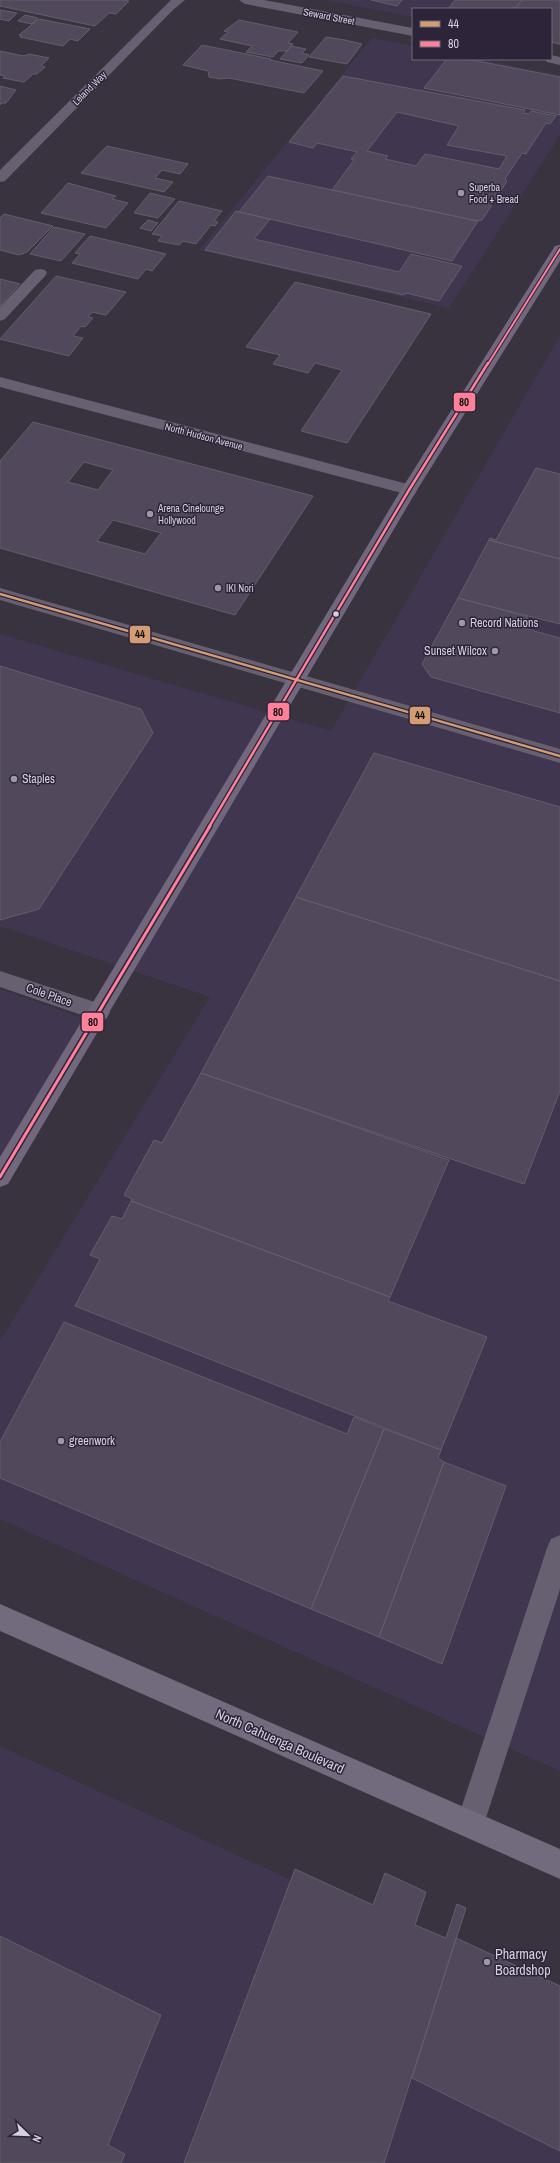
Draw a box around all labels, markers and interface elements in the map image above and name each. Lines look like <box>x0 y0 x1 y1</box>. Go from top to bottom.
street label: Seward Street <box>302 5 356 28</box>
legend <box>412 8 552 60</box>
text: 44 <box>448 16 459 32</box>
text: 80 <box>448 36 459 52</box>
street label: Leland Way <box>70 68 110 108</box>
place label: Superba Food + Bread <box>469 181 519 206</box>
marker: Superba Food + Bread <box>456 188 466 198</box>
line badge: 80 <box>453 392 476 412</box>
text: 80 <box>459 395 469 409</box>
street label: North Hudson Avenue <box>164 420 245 453</box>
place label: Arena Cinelounge Hollywood <box>157 502 225 527</box>
marker: Arena Cinelounge Hollywood <box>145 509 155 519</box>
place label: IKI Nori <box>226 582 254 595</box>
marker: IKI Nori <box>213 583 223 593</box>
unlabelled marker <box>331 609 341 619</box>
place label: Record Nations <box>470 615 538 631</box>
marker: Record Nations <box>457 618 467 628</box>
line badge: 44 <box>129 625 151 644</box>
text: 44 <box>135 627 145 641</box>
place label: Sunset Wilcox <box>424 643 487 659</box>
marker: Sunset Wilcox <box>490 646 500 656</box>
line badge: 80 <box>267 702 290 721</box>
text: 80 <box>273 705 283 719</box>
line badge: 44 <box>409 706 431 725</box>
text: 44 <box>415 708 425 722</box>
place label: Staples <box>22 771 55 787</box>
marker: Staples <box>9 774 19 784</box>
street label: Cole Place <box>24 980 74 1010</box>
line badge: 80 <box>81 1012 104 1032</box>
text: 80 <box>88 1015 98 1029</box>
place label: greenwork <box>69 1433 115 1449</box>
marker: greenwork <box>56 1436 66 1446</box>
street label: North Cahuenga Boulevard <box>213 1704 347 1778</box>
place label: Pharmacy Boardshop <box>495 1945 551 1979</box>
marker: Pharmacy Boardshop <box>482 1957 492 1967</box>
north arrow <box>8 2115 48 2155</box>
text: N <box>29 2133 45 2145</box>

